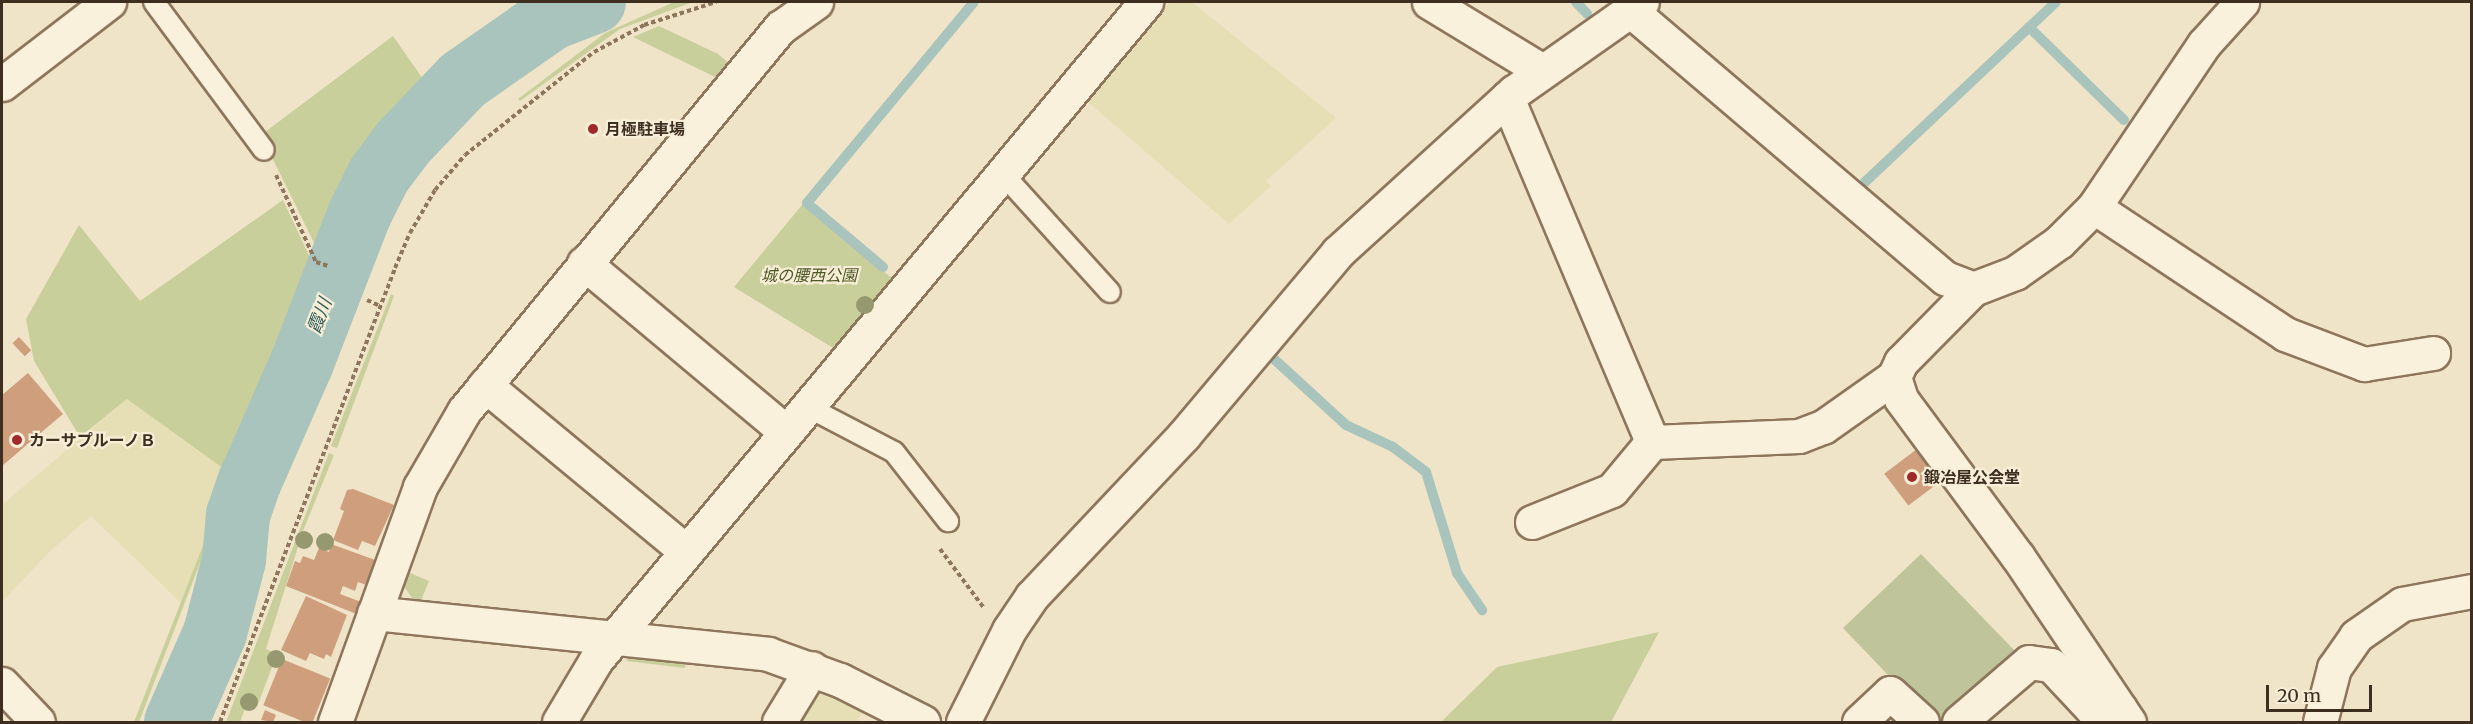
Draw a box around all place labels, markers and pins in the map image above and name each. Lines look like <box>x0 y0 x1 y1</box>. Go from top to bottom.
place label: 月極駐車場 <box>605 119 685 139</box>
marker: 月極駐車場 <box>586 122 600 136</box>
place label: カーサプルーノＢ <box>29 430 157 450</box>
marker: カーサプルーノＢ <box>10 433 24 447</box>
place label: 鍛冶屋公会堂 <box>1924 467 2020 487</box>
marker: 鍛冶屋公会堂 <box>1905 470 1919 484</box>

